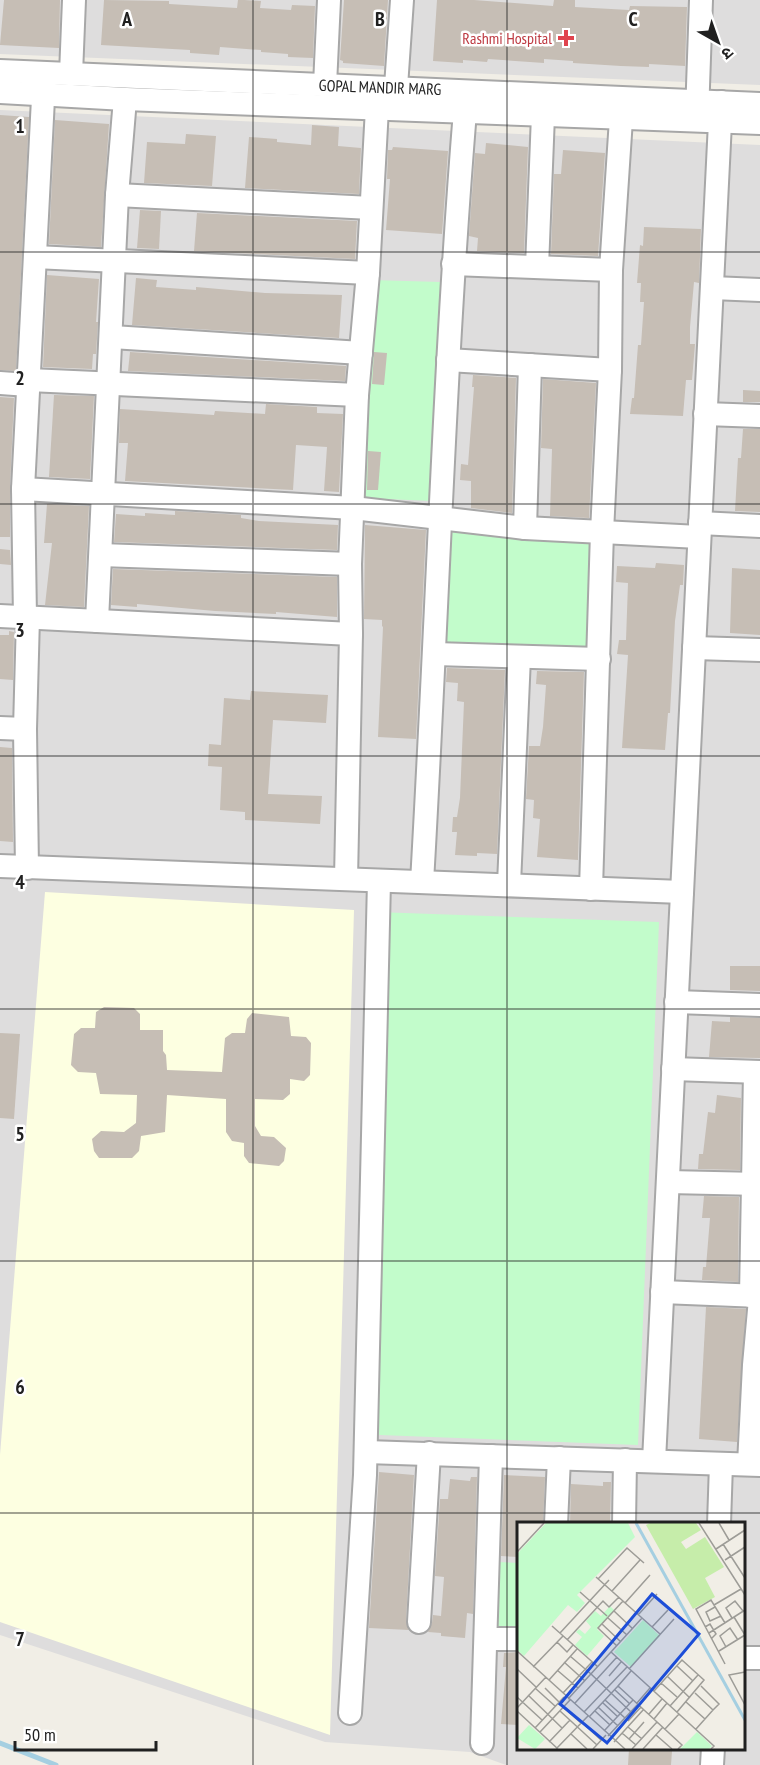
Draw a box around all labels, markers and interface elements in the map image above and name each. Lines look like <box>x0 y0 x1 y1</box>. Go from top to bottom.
text: A <box>121 6 133 32</box>
text: B <box>375 6 385 32</box>
text: C <box>628 6 638 32</box>
north arrow <box>688 12 748 72</box>
place label: Rashmi Hospital <box>462 28 552 48</box>
marker: Rashmi Hospital <box>557 29 575 47</box>
text: उ <box>717 43 738 65</box>
street label: GOPAL MANDIR MARG <box>318 75 442 99</box>
text: 1 <box>15 113 25 139</box>
text: 2 <box>15 365 25 391</box>
text: 3 <box>15 617 25 643</box>
text: 4 <box>15 869 25 895</box>
text: 5 <box>15 1121 25 1147</box>
text: 6 <box>15 1374 25 1400</box>
inset map <box>517 1522 745 1750</box>
text: 7 <box>15 1626 25 1652</box>
scale bar <box>15 1714 156 1752</box>
text: 50 m <box>24 1723 56 1746</box>

